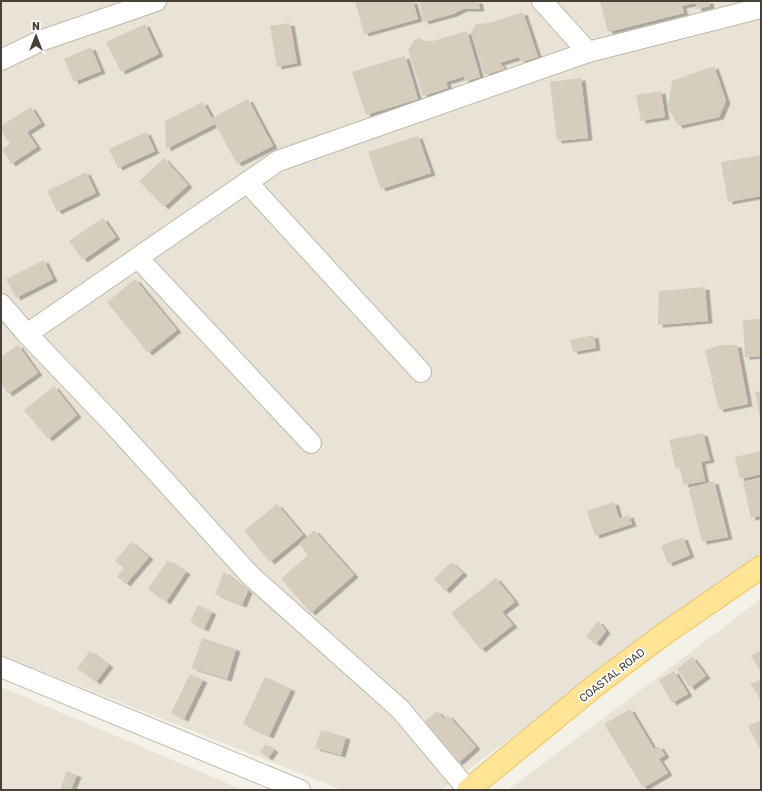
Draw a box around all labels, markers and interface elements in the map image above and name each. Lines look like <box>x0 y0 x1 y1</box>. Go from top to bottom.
north arrow <box>16 16 56 56</box>
text: N <box>32 20 40 33</box>
street label: COASTAL ROAD <box>577 646 648 705</box>

